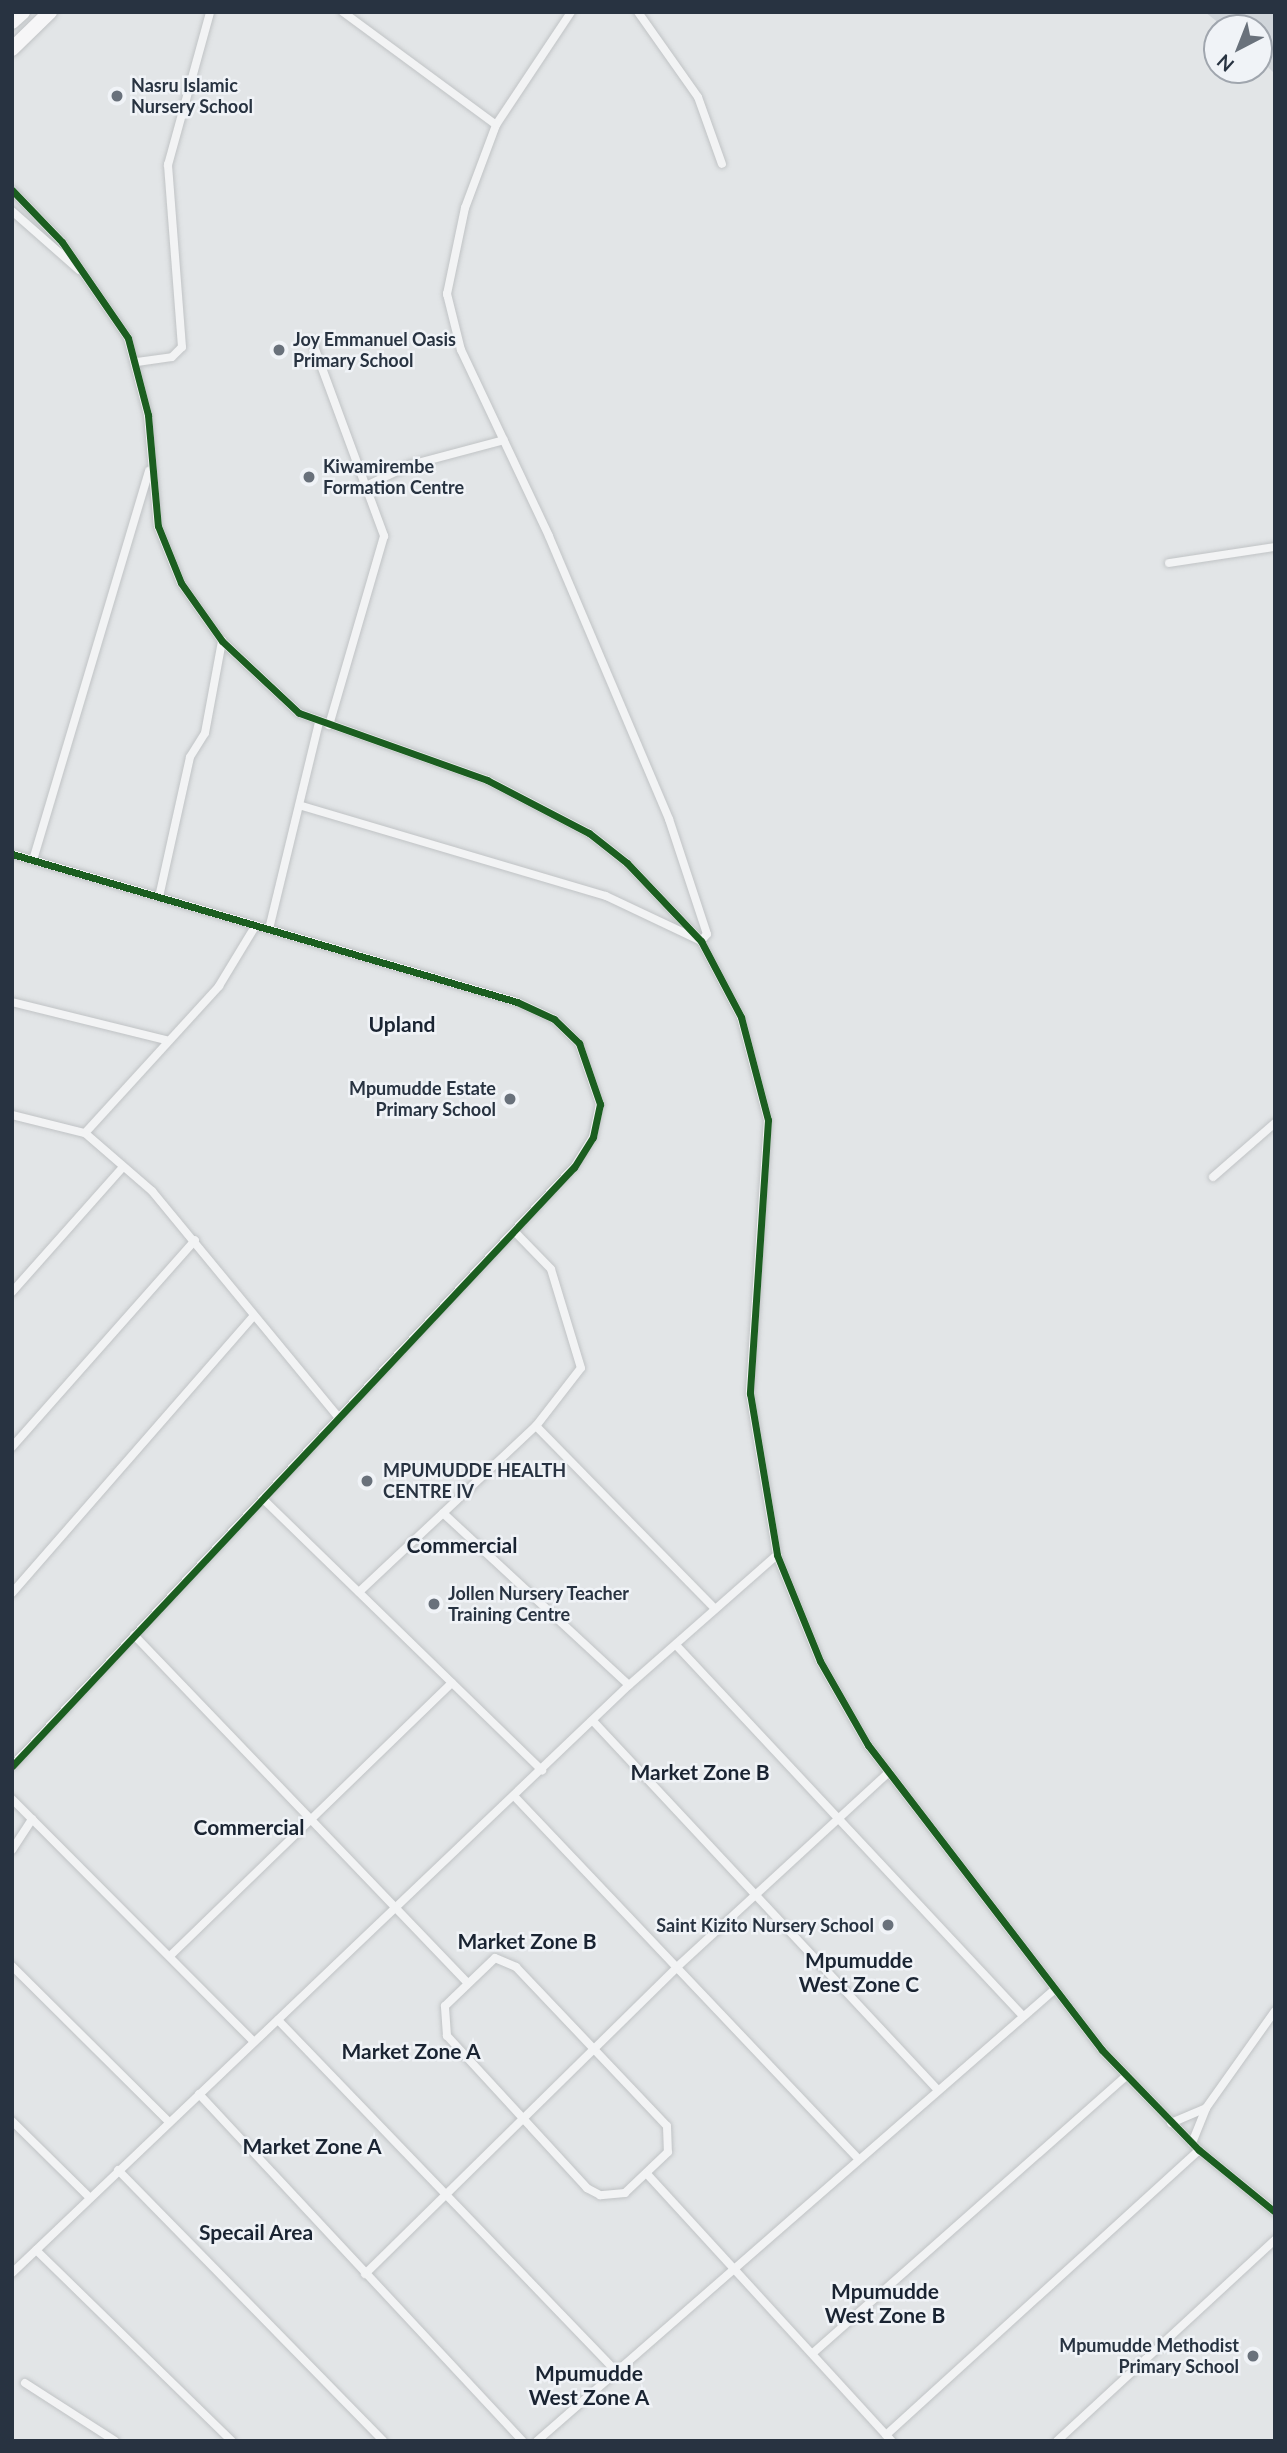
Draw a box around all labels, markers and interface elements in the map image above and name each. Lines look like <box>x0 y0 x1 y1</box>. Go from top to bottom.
north arrow <box>1203 14 1273 84</box>
text: N <box>1212 50 1238 77</box>
place label: Nasru Islamic Nursery School <box>131 75 253 118</box>
marker: Nasru Islamic Nursery School <box>109 88 125 104</box>
place label: Joy Emmanuel Oasis Primary School <box>293 329 456 372</box>
marker: Joy Emmanuel Oasis Primary School <box>271 342 287 358</box>
place label: Kiwamirembe Formation Centre <box>323 456 464 498</box>
marker: Kiwamirembe Formation Centre <box>301 469 317 485</box>
district label: Upland <box>369 1011 435 1037</box>
place label: Mpumudde Estate Primary School <box>349 1078 496 1120</box>
marker: Mpumudde Estate Primary School <box>502 1091 518 1107</box>
place label: MPUMUDDE HEALTH CENTRE IV <box>383 1460 566 1502</box>
marker: MPUMUDDE HEALTH CENTRE IV <box>357 1471 377 1491</box>
district label: Commercial <box>407 1532 517 1558</box>
place label: Jollen Nursery Teacher Training Centre <box>448 1583 630 1626</box>
marker: Jollen Nursery Teacher Training Centre <box>426 1596 442 1612</box>
district label: Market Zone B <box>630 1759 770 1785</box>
district label: Commercial <box>194 1814 304 1840</box>
place label: Saint Kizito Nursery School <box>656 1914 874 1936</box>
marker: Saint Kizito Nursery School <box>880 1917 896 1933</box>
district label: Market Zone B <box>457 1928 597 1954</box>
district label: Mpumudde West Zone C <box>799 1947 919 1997</box>
district label: Market Zone A <box>341 2038 481 2064</box>
district label: Market Zone A <box>242 2133 382 2159</box>
district label: Specail Area <box>199 2219 313 2245</box>
district label: Mpumudde West Zone B <box>825 2278 945 2328</box>
place label: Mpumudde Methodist Primary School <box>1059 2335 1239 2378</box>
marker: Mpumudde Methodist Primary School <box>1245 2348 1261 2364</box>
district label: Mpumudde West Zone A <box>528 2360 650 2410</box>

